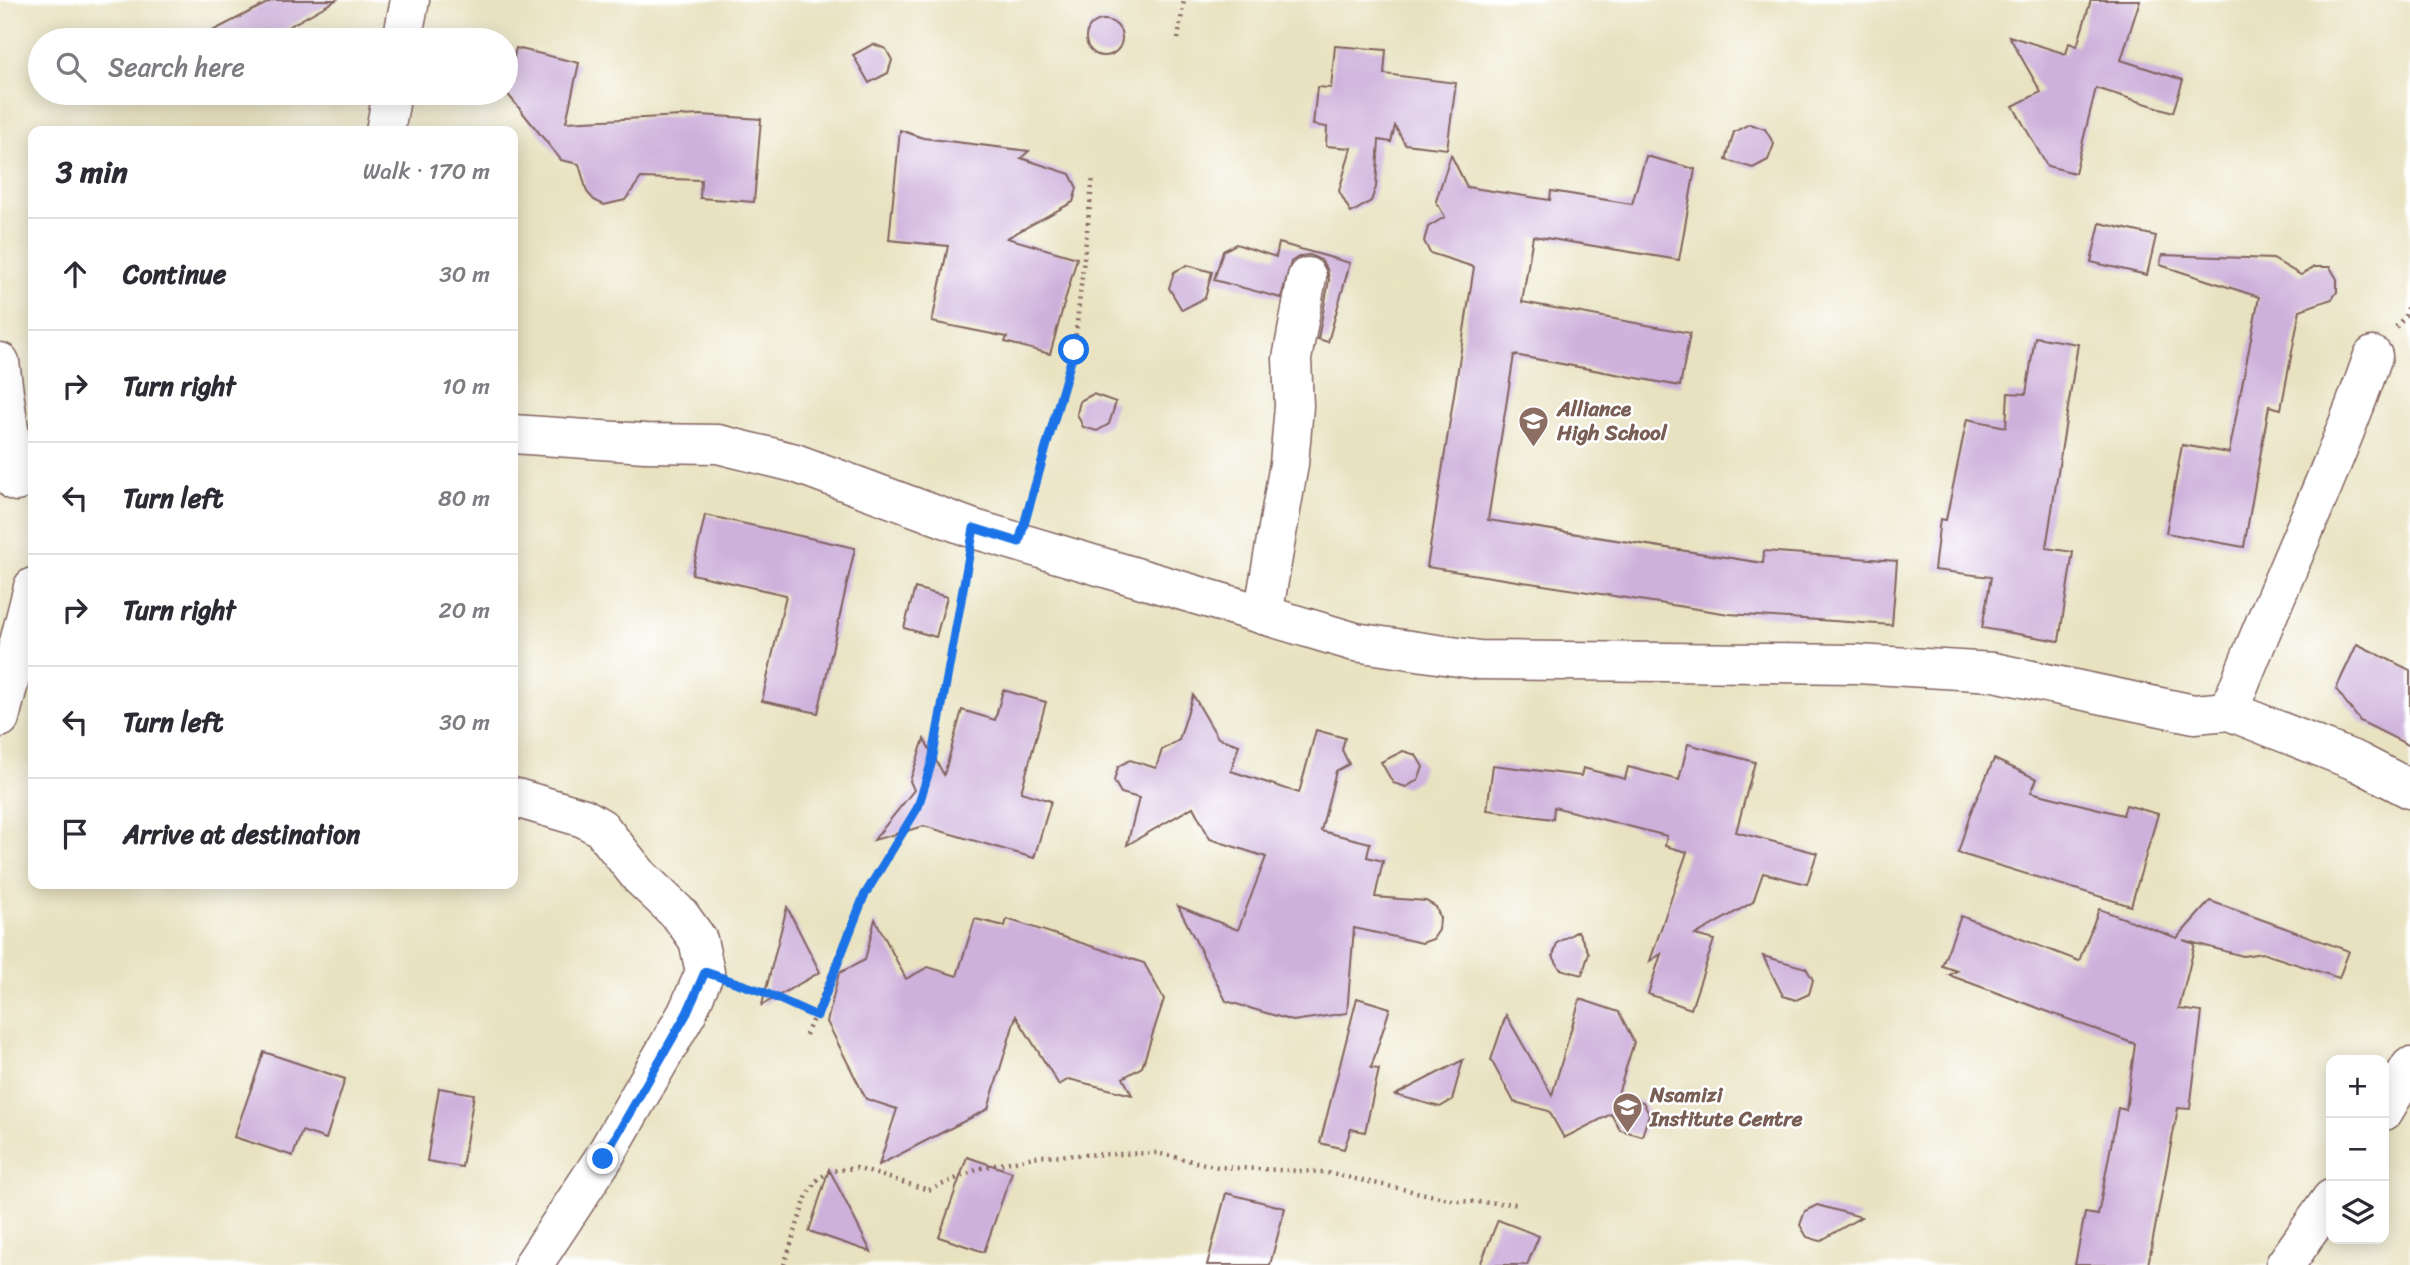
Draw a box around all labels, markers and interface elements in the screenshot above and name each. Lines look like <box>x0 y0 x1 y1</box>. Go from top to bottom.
search box <box>28 28 518 105</box>
text: Search here <box>108 44 245 90</box>
icon: search <box>52 48 90 86</box>
text: 3 min <box>56 145 128 199</box>
text: Walk · 170 m <box>363 151 490 192</box>
text: Continue <box>123 251 226 297</box>
text: 30 m <box>439 254 490 295</box>
icon: ahead <box>56 255 94 293</box>
route start <box>1058 334 1089 365</box>
text: Turn right <box>123 363 236 409</box>
text: 10 m <box>442 366 490 407</box>
icon: right <box>56 367 94 405</box>
place label: Alliance High School <box>1556 390 1668 452</box>
school or university icon: Alliance High School <box>1517 404 1551 448</box>
text: Turn left <box>123 475 223 521</box>
text: 80 m <box>438 478 490 519</box>
icon: left <box>56 479 94 517</box>
text: Turn right <box>123 587 236 633</box>
text: 20 m <box>439 590 490 631</box>
icon: right <box>56 591 94 629</box>
text: Turn left <box>123 699 223 745</box>
text: 30 m <box>439 702 490 743</box>
icon: left <box>56 703 94 741</box>
text: Arrive at destination <box>123 811 360 857</box>
icon: arrive <box>56 815 94 853</box>
map controls <box>2326 1055 2389 1244</box>
button: + <box>2326 1055 2389 1118</box>
place label: Nsamizi Institute Centre <box>1649 1076 1803 1138</box>
school or university icon: Nsamizi Institute Centre <box>1610 1090 1644 1134</box>
button: − <box>2326 1118 2389 1181</box>
route end <box>587 1143 618 1174</box>
button: layers <box>2326 1181 2389 1244</box>

